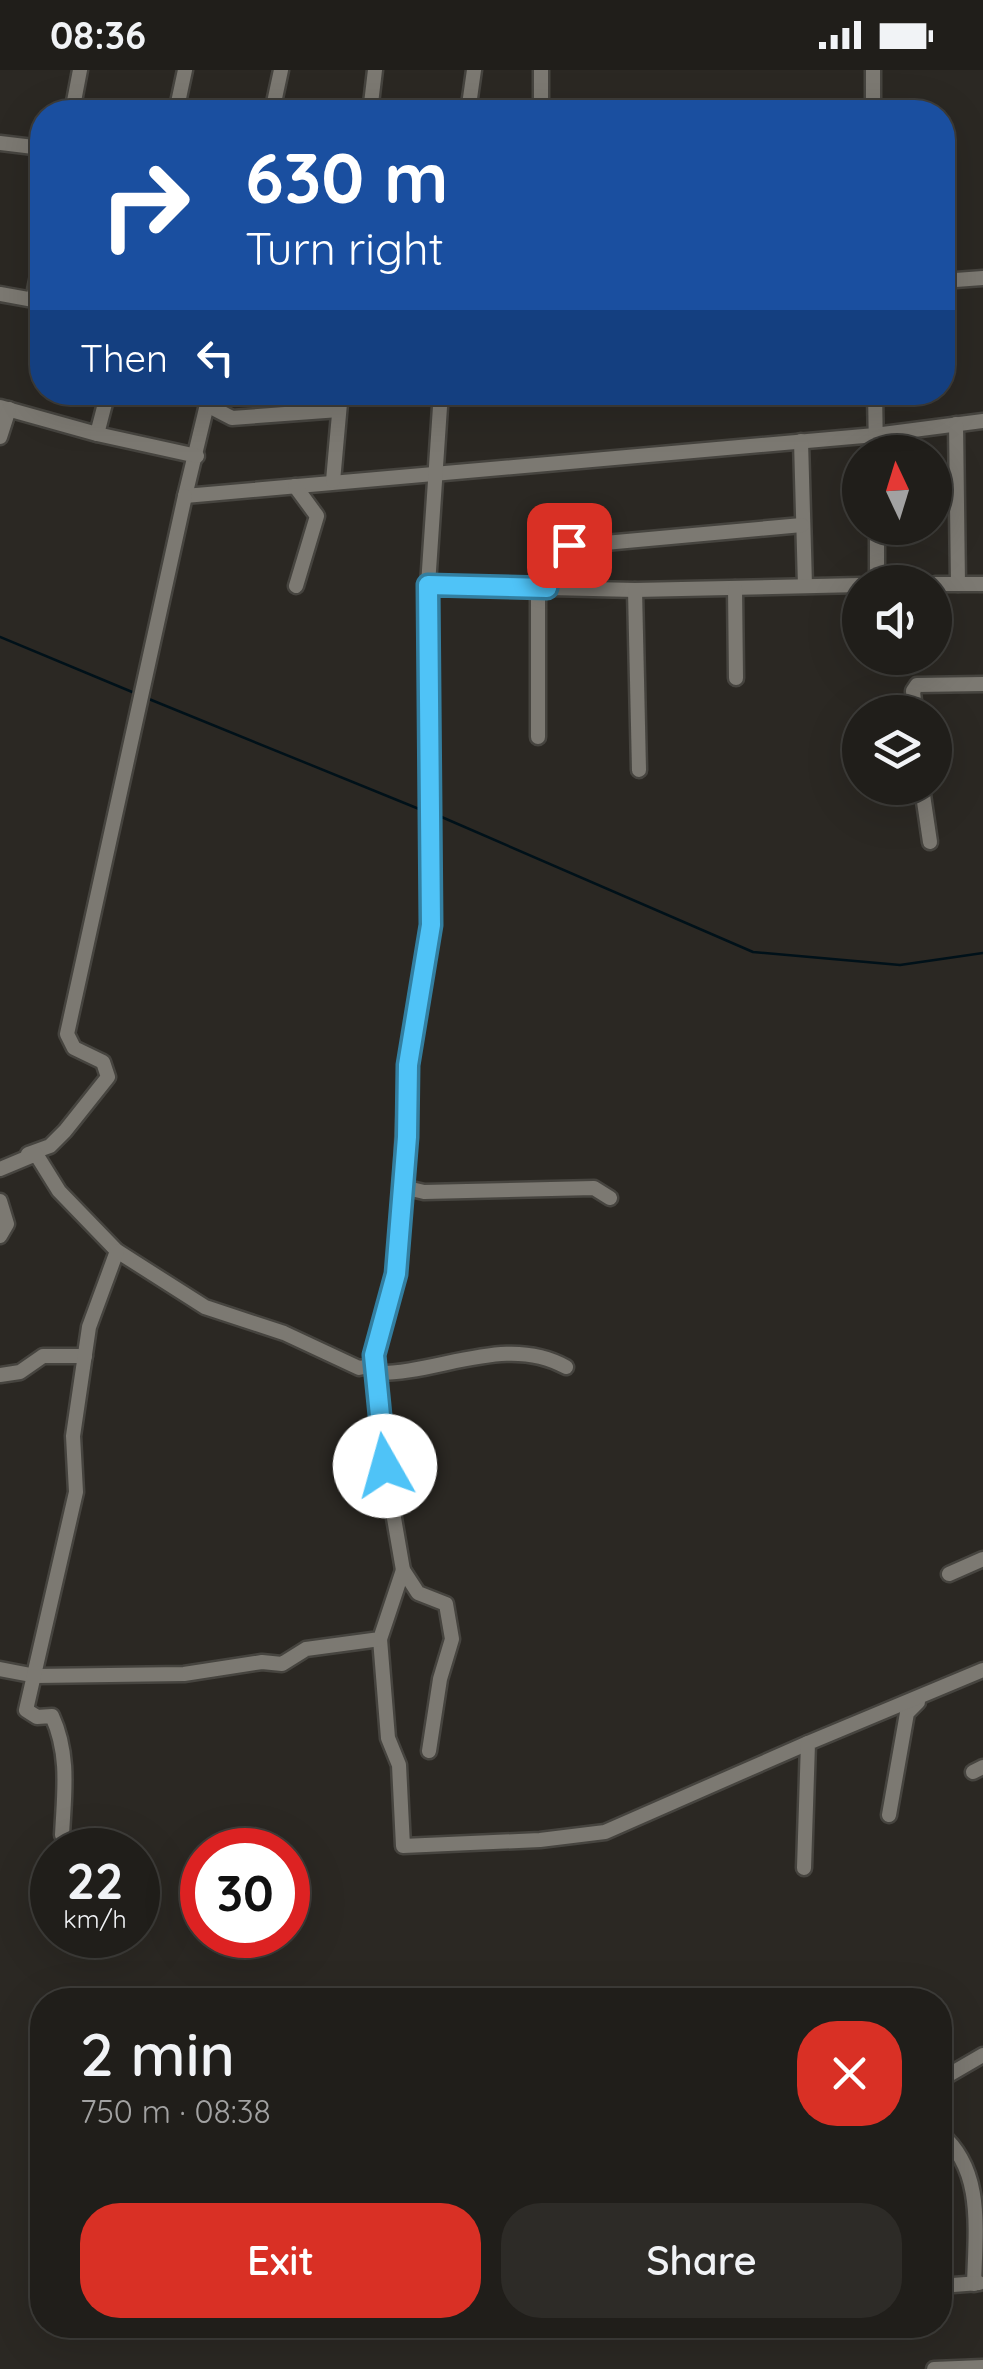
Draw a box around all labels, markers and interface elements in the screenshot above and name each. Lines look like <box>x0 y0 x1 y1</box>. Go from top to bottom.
text: 08:36 <box>50 11 146 59</box>
text: 630 m <box>245 133 448 221</box>
icon: right <box>80 140 210 270</box>
text: Turn right <box>245 220 444 276</box>
icon: left <box>188 330 243 385</box>
text: Then <box>80 334 168 382</box>
north arrow <box>842 435 952 545</box>
map controls <box>842 435 952 805</box>
pin <box>527 503 612 588</box>
icon: arrive <box>542 518 597 573</box>
button: sound <box>842 565 952 675</box>
button: layers <box>842 695 952 805</box>
position arrow <box>333 1414 437 1518</box>
speed limit sign: 30 <box>180 1828 310 1958</box>
text: 22 <box>67 1849 123 1912</box>
text: km/h <box>63 1903 127 1934</box>
text: 2 min <box>80 2016 235 2091</box>
button: close <box>797 2021 902 2126</box>
text: 750 m · 08:38 <box>80 2091 271 2131</box>
button: Exit <box>80 2203 481 2318</box>
button: Share <box>501 2203 902 2318</box>

